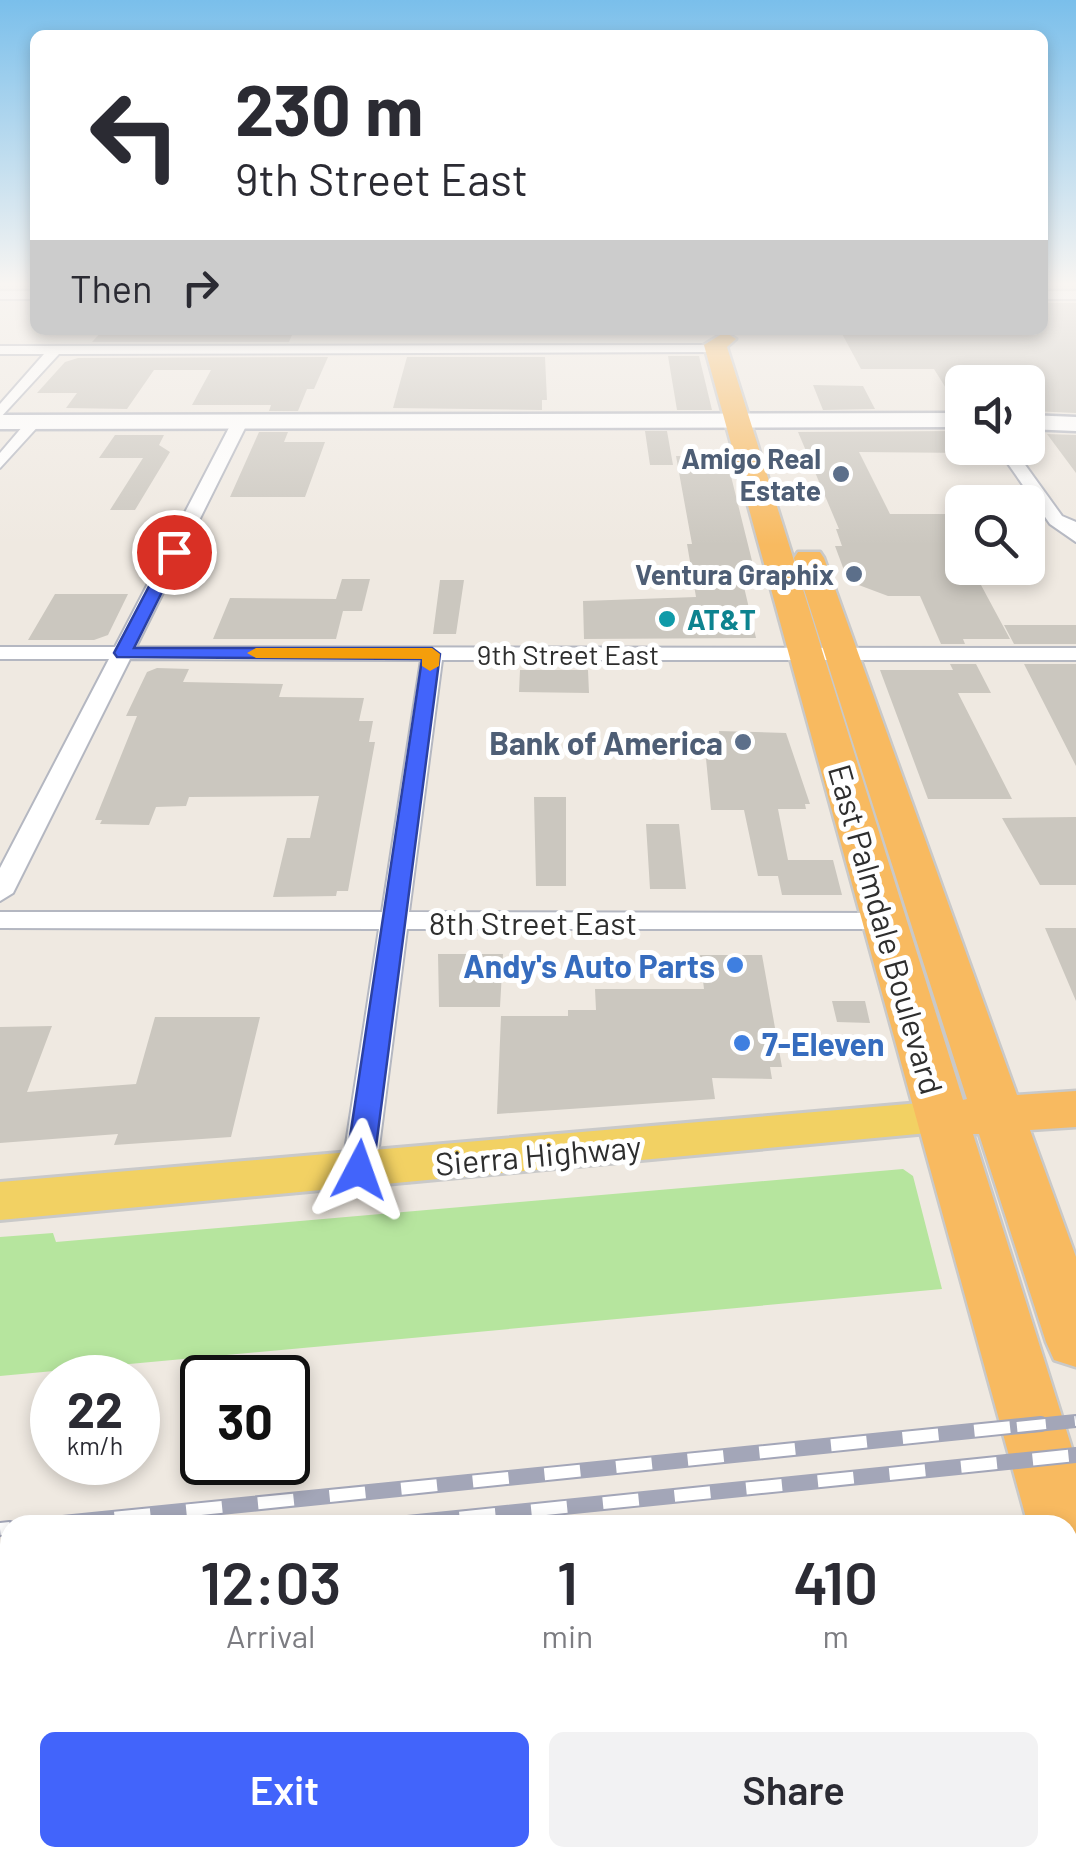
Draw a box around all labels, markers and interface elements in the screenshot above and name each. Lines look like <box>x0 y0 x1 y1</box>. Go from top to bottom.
text: 230 m <box>235 66 423 150</box>
icon: left <box>70 70 200 200</box>
text: 9th Street East <box>235 151 528 205</box>
icon: right <box>173 260 228 315</box>
text: Then <box>70 265 153 311</box>
map controls <box>945 365 1045 585</box>
button: sound <box>945 365 1045 465</box>
place label: Amigo Real Estate <box>681 441 821 507</box>
marker: Amigo Real Estate <box>830 463 852 485</box>
button: search <box>945 485 1045 585</box>
pin <box>132 510 217 595</box>
icon: arrive <box>147 525 202 580</box>
place label: Ventura Graphix <box>635 557 834 591</box>
marker: Ventura Graphix <box>843 563 865 585</box>
place label: AT&T <box>687 602 756 636</box>
marker: AT&T <box>656 608 678 630</box>
street label: 9th Street East <box>477 637 659 671</box>
place label: Bank of America <box>489 723 723 761</box>
marker: Bank of America <box>732 731 754 753</box>
street label: East Palmdale Boulevard <box>822 760 952 1098</box>
street label: 8th Street East <box>429 903 637 941</box>
place label: Andy's Auto Parts <box>463 946 715 984</box>
marker: Andy's Auto Parts <box>724 954 746 976</box>
place label: 7-Eleven <box>762 1024 885 1062</box>
marker: 7-Eleven <box>731 1032 753 1054</box>
position arrow <box>307 1118 411 1222</box>
street label: Sierra Highway <box>433 1126 643 1182</box>
speed limit sign: 30 <box>180 1355 310 1485</box>
text: 22 <box>67 1378 123 1438</box>
text: km/h <box>67 1430 123 1460</box>
text: 12:03 <box>200 1545 341 1617</box>
text: 1 <box>557 1545 578 1617</box>
text: 410 <box>793 1545 878 1617</box>
text: Arrival <box>226 1616 315 1654</box>
text: min <box>541 1616 593 1654</box>
text: m <box>822 1616 849 1654</box>
button: Exit <box>40 1732 529 1847</box>
button: Share <box>549 1732 1038 1847</box>

